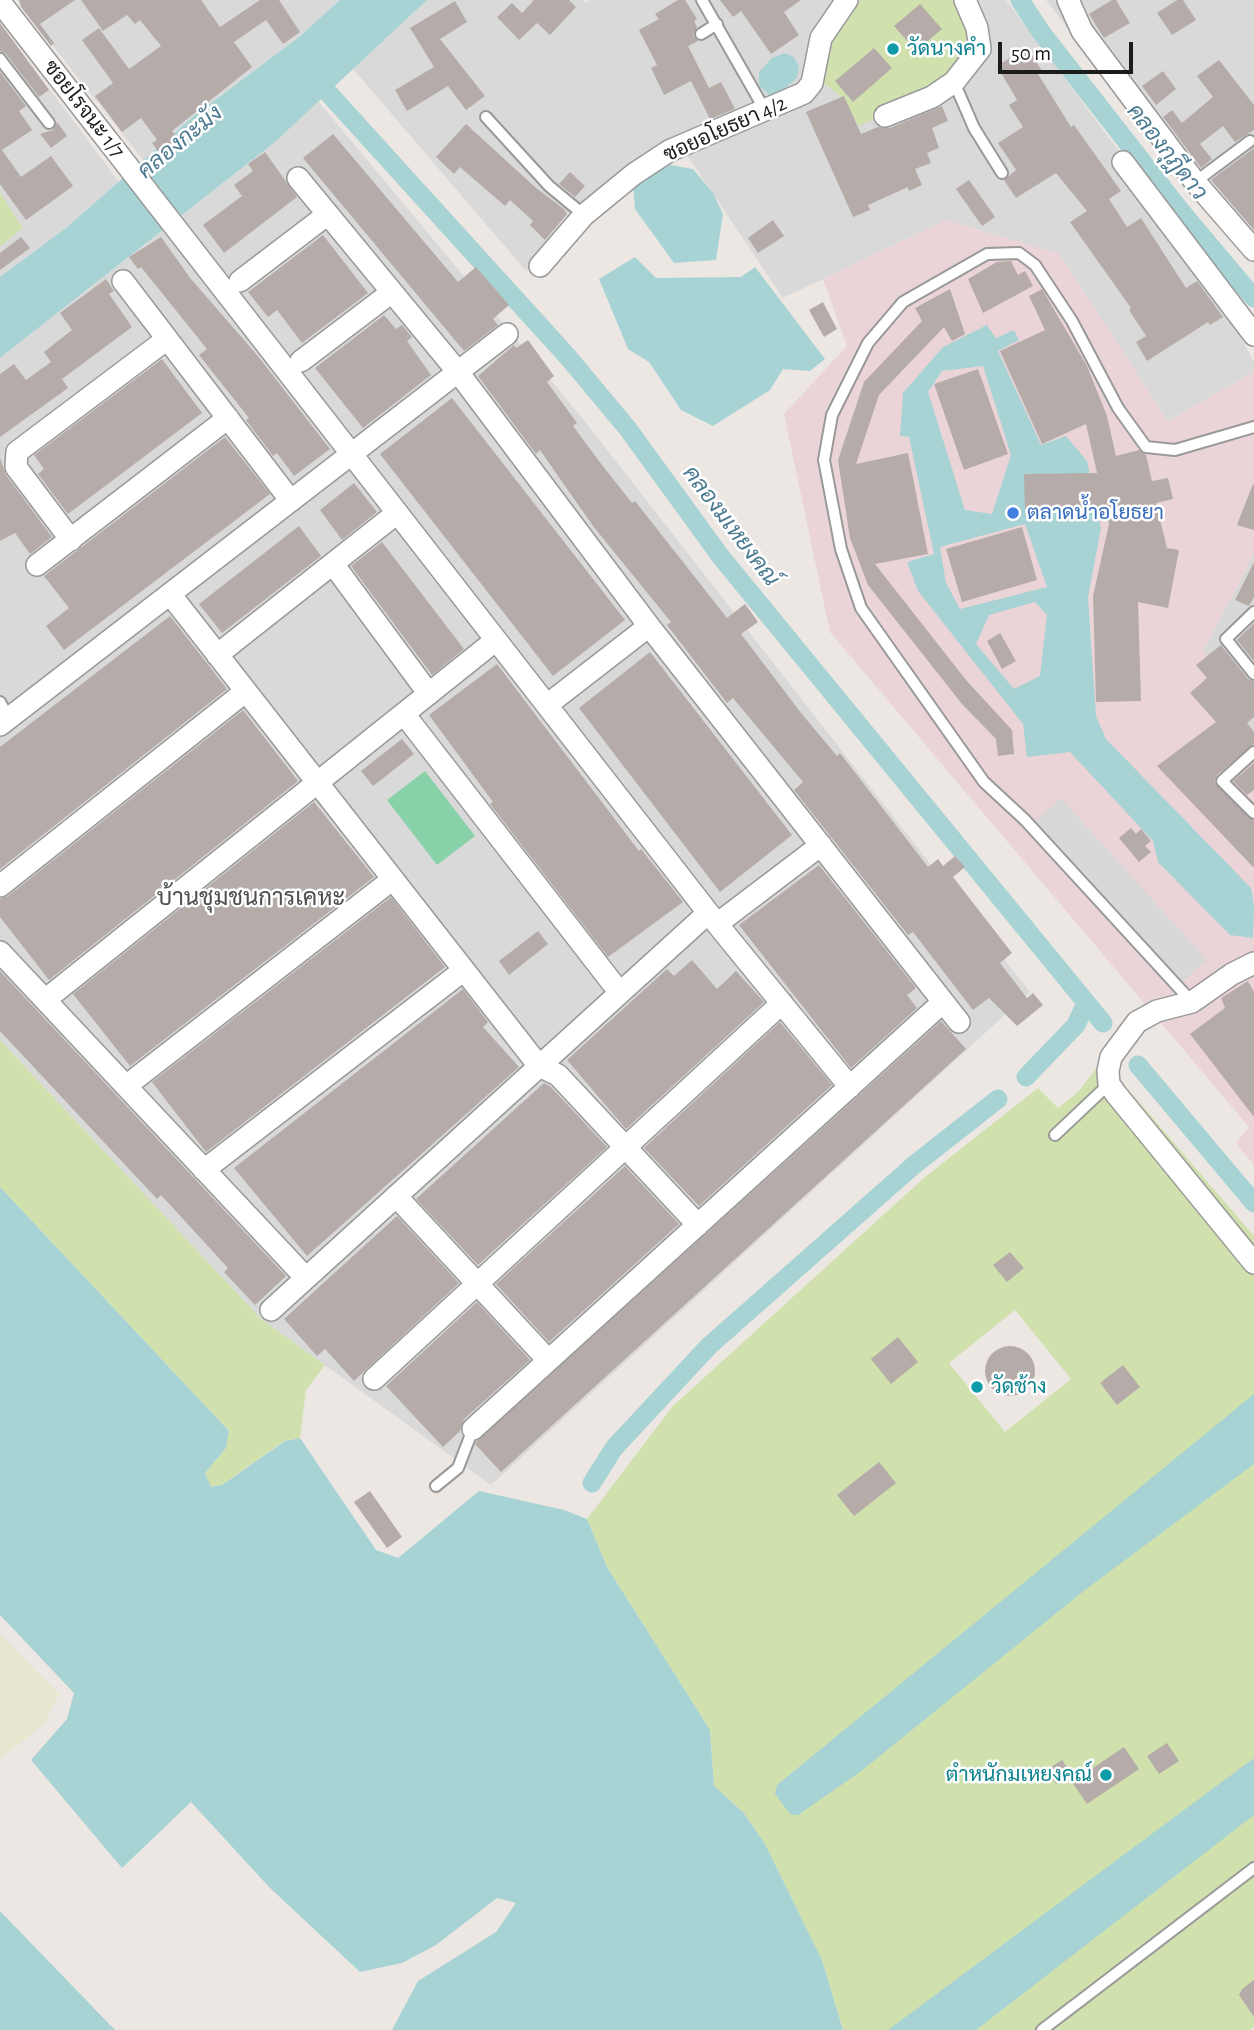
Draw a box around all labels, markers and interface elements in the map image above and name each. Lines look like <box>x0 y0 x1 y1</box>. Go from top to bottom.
scale bar <box>1002 28 1137 72</box>
place label: วัดนางคำ <box>907 36 986 62</box>
marker: วัดนางคำ <box>885 41 901 57</box>
text: 50 m <box>1011 43 1051 64</box>
street label: ซอยโรจนะ 1/7 <box>38 55 130 163</box>
street label: ซอยอโยธยา 4/2 <box>659 91 791 167</box>
water label: คลองกุฎีดาว <box>1121 98 1213 206</box>
water label: คลองกะมัง <box>132 99 228 185</box>
water label: คลองมเหยงคณ์ <box>677 460 785 592</box>
place label: ตลาดน้ำอโยธยา <box>1027 500 1164 526</box>
marker: ตลาดน้ำอโยธยา <box>1005 505 1021 521</box>
district label: บ้านชุมชนการเคหะ <box>157 884 345 912</box>
place label: วัดช้าง <box>991 1374 1047 1400</box>
marker: วัดช้าง <box>969 1379 985 1395</box>
place label: ตำหนักมเหยงคณ์ <box>946 1762 1092 1788</box>
marker: ตำหนักมเหยงคณ์ <box>1098 1767 1114 1783</box>

